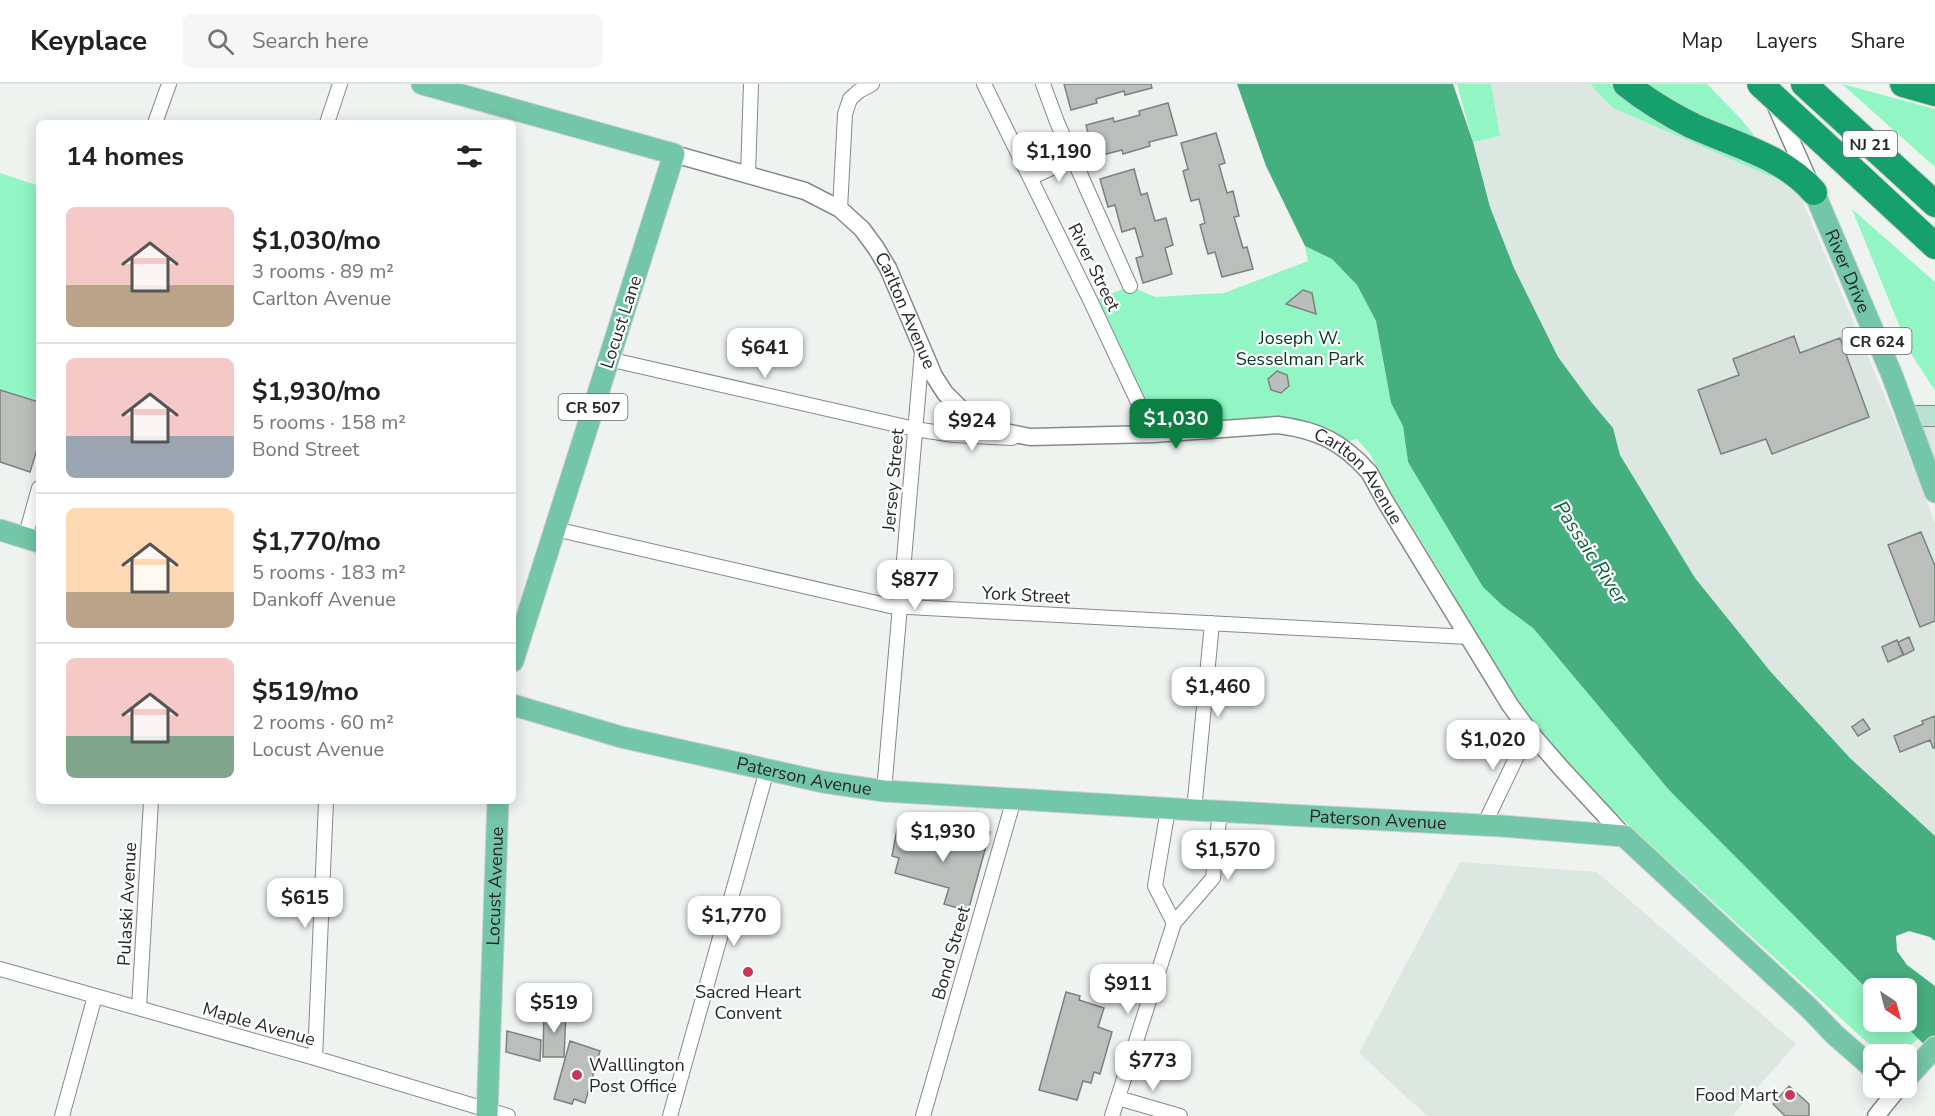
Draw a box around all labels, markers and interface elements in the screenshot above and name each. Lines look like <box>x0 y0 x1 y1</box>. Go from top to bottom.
search box <box>183 14 603 68</box>
text: Keyplace <box>30 22 147 60</box>
icon: search <box>204 25 237 58</box>
text: Search here <box>252 26 369 56</box>
text: Map <box>1681 27 1723 55</box>
text: Layers <box>1756 27 1817 55</box>
text: Share <box>1850 27 1905 55</box>
road number: NJ 21 <box>1843 131 1897 157</box>
pin: $1,190 <box>1010 132 1108 183</box>
text: $1,190 <box>1027 138 1091 165</box>
text: 14 homes <box>66 139 184 174</box>
icon: filters <box>453 140 486 173</box>
street label: River Street <box>1062 219 1126 316</box>
text: $1,030/mo <box>252 223 381 258</box>
street label: River Drive <box>1819 226 1876 317</box>
icon: home <box>114 231 186 303</box>
street label: Carlton Avenue <box>869 247 942 373</box>
text: 3 rooms · 89 m² <box>252 258 394 285</box>
street label: Locust Lane <box>595 272 647 372</box>
text: Carlton Avenue <box>252 285 391 312</box>
park label: Joseph W. Sesselman Park <box>1236 326 1365 371</box>
pin: $641 <box>729 328 801 379</box>
road number: CR 624 <box>1842 328 1912 354</box>
text: $641 <box>741 334 789 361</box>
text: $1,930/mo <box>252 374 381 409</box>
icon: home <box>114 382 186 454</box>
road number: CR 507 <box>558 394 628 420</box>
pin: $1,030 <box>1127 399 1225 450</box>
pin: $924 <box>936 401 1008 452</box>
text: $1,030 <box>1144 405 1208 432</box>
text: $924 <box>948 407 996 434</box>
text: 5 rooms · 158 m² <box>252 409 406 436</box>
street label: Carlton Avenue <box>1310 422 1408 529</box>
street label: Jersey Street <box>876 427 909 533</box>
text: Bond Street <box>252 436 359 463</box>
water label: Passaic River <box>1547 496 1634 610</box>
text: $1,770/mo <box>252 524 381 559</box>
icon: home <box>114 532 186 604</box>
text: 5 rooms · 183 m² <box>252 559 406 586</box>
pin: $877 <box>879 560 951 611</box>
text: $877 <box>891 566 939 593</box>
street label: York Street <box>980 581 1072 609</box>
text: Dankoff Avenue <box>252 586 396 613</box>
pin: $1,460 <box>1169 667 1267 718</box>
text: $1,460 <box>1186 673 1250 700</box>
text: $519/mo <box>252 674 359 709</box>
icon: home <box>114 682 186 754</box>
text: 2 rooms · 60 m² <box>252 709 394 736</box>
pin: $1,020 <box>1444 720 1542 771</box>
text: $1,020 <box>1461 726 1525 753</box>
text: Locust Avenue <box>252 736 384 763</box>
street label: Paterson Avenue <box>734 751 873 801</box>
street label: Paterson Avenue <box>1309 804 1447 835</box>
pin: $1,930 <box>894 812 992 863</box>
text: $1,930 <box>911 818 975 845</box>
street label: Locust Avenue <box>481 826 509 946</box>
pin: $1,570 <box>1179 830 1277 881</box>
text: $1,570 <box>1196 836 1260 863</box>
street label: Pulaski Avenue <box>112 841 142 967</box>
pin: $615 <box>269 878 341 929</box>
text: $615 <box>281 884 329 911</box>
pin: $1,770 <box>685 896 783 947</box>
text: $1,770 <box>702 902 766 929</box>
street label: Bond Street <box>926 903 976 1003</box>
pin: $911 <box>1092 964 1164 1015</box>
marker: Sacred Heart Convent <box>741 965 755 979</box>
text: $911 <box>1104 970 1152 997</box>
north arrow <box>1863 978 1917 1032</box>
map controls <box>1863 978 1917 1098</box>
place label: Sacred Heart Convent <box>695 980 802 1025</box>
pin: $519 <box>518 983 590 1034</box>
text: $519 <box>530 989 578 1016</box>
street label: Maple Avenue <box>200 996 318 1052</box>
pin: $773 <box>1117 1041 1189 1092</box>
button: locate <box>1863 1044 1917 1098</box>
text: $773 <box>1129 1047 1177 1074</box>
place label: Walllington Post Office <box>589 1053 685 1098</box>
marker: Walllington Post Office <box>570 1068 584 1082</box>
place label: Food Mart <box>1695 1083 1779 1107</box>
marker: Food Mart <box>1783 1088 1797 1102</box>

